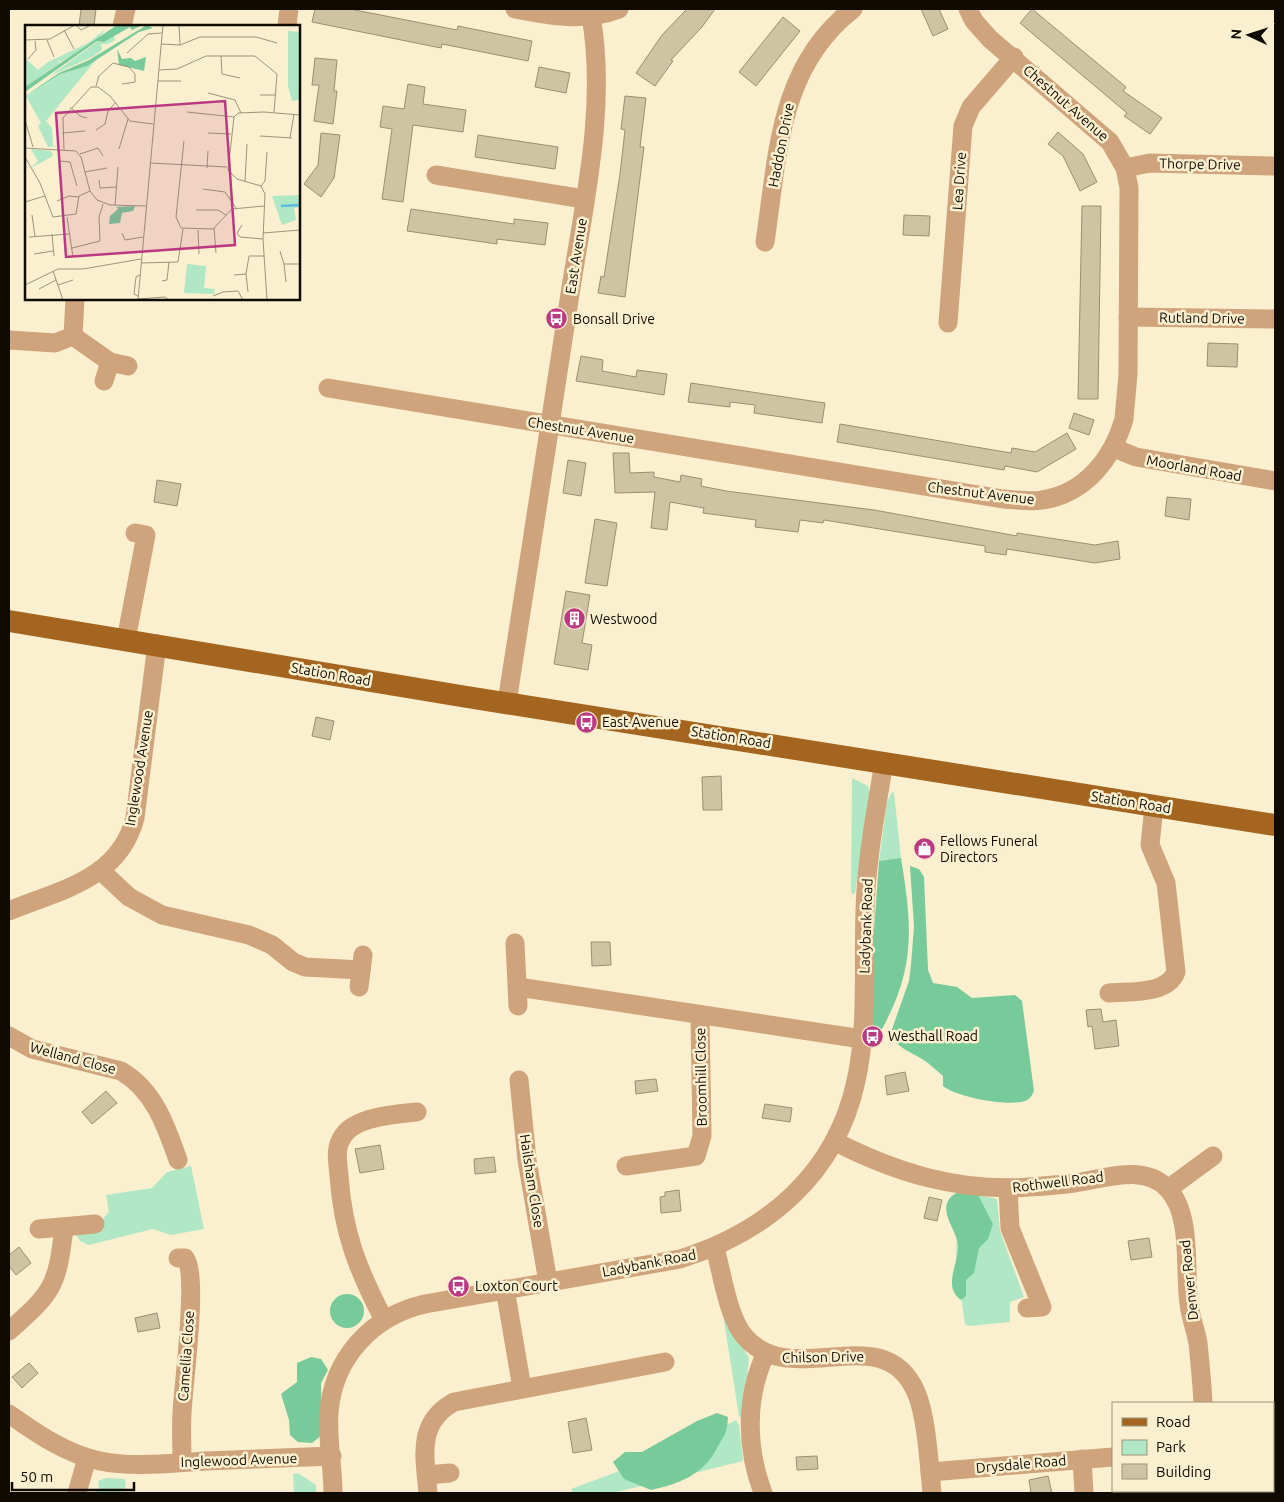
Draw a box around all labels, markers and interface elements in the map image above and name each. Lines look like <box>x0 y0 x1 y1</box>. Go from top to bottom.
north arrow <box>1224 10 1274 60</box>
inset map <box>25 25 300 300</box>
text: N <box>1228 28 1244 40</box>
street label: Chestnut Avenue <box>1020 62 1112 144</box>
street label: Haddon Drive <box>765 101 797 189</box>
street label: Lea Drive <box>949 151 969 211</box>
street label: Thorpe Drive <box>1159 155 1241 173</box>
street label: East Avenue <box>562 217 590 295</box>
bus stop icon: Bonsall Drive <box>545 307 569 331</box>
street label: Rutland Drive <box>1159 309 1245 327</box>
place label: Bonsall Drive <box>573 311 655 327</box>
street label: Chestnut Avenue <box>527 414 635 446</box>
street label: Moorland Road <box>1145 452 1243 484</box>
street label: Chestnut Avenue <box>927 478 1035 508</box>
building icon: Westwood <box>562 607 586 631</box>
place label: Westwood <box>590 611 657 627</box>
street label: Station Road <box>290 659 372 689</box>
street label: Inglewood Avenue <box>122 709 156 827</box>
bus stop icon: East Avenue <box>574 710 598 734</box>
place label: East Avenue <box>602 714 679 730</box>
street label: Station Road <box>690 723 772 751</box>
street label: Station Road <box>1090 788 1172 816</box>
place label: Fellows Funeral Directors <box>940 833 1038 865</box>
shop icon: Fellows Funeral Directors <box>912 837 936 861</box>
street label: Ladybank Road <box>856 878 876 974</box>
bus stop icon: Westhall Road <box>860 1024 884 1048</box>
street label: Broomhill Close <box>692 1027 710 1127</box>
place label: Westhall Road <box>888 1028 978 1044</box>
street label: Welland Close <box>28 1039 118 1077</box>
street label: Hailsham Close <box>517 1133 547 1229</box>
street label: Rothwell Road <box>1011 1168 1105 1196</box>
street label: Denver Road <box>1177 1239 1201 1321</box>
street label: Ladybank Road <box>601 1246 697 1280</box>
bus stop icon: Loxton Court <box>447 1274 471 1298</box>
place label: Loxton Court <box>475 1278 558 1294</box>
street label: Camellia Close <box>175 1310 197 1402</box>
street label: Chilson Drive <box>782 1348 864 1366</box>
legend <box>1112 1402 1274 1492</box>
text: Road <box>1156 1413 1191 1430</box>
text: Park <box>1156 1438 1186 1455</box>
street label: Inglewood Avenue <box>180 1450 298 1470</box>
street label: Drysdale Road <box>975 1452 1067 1476</box>
scale bar <box>12 1460 135 1492</box>
text: Building <box>1156 1463 1211 1480</box>
text: 50 m <box>20 1468 53 1485</box>

